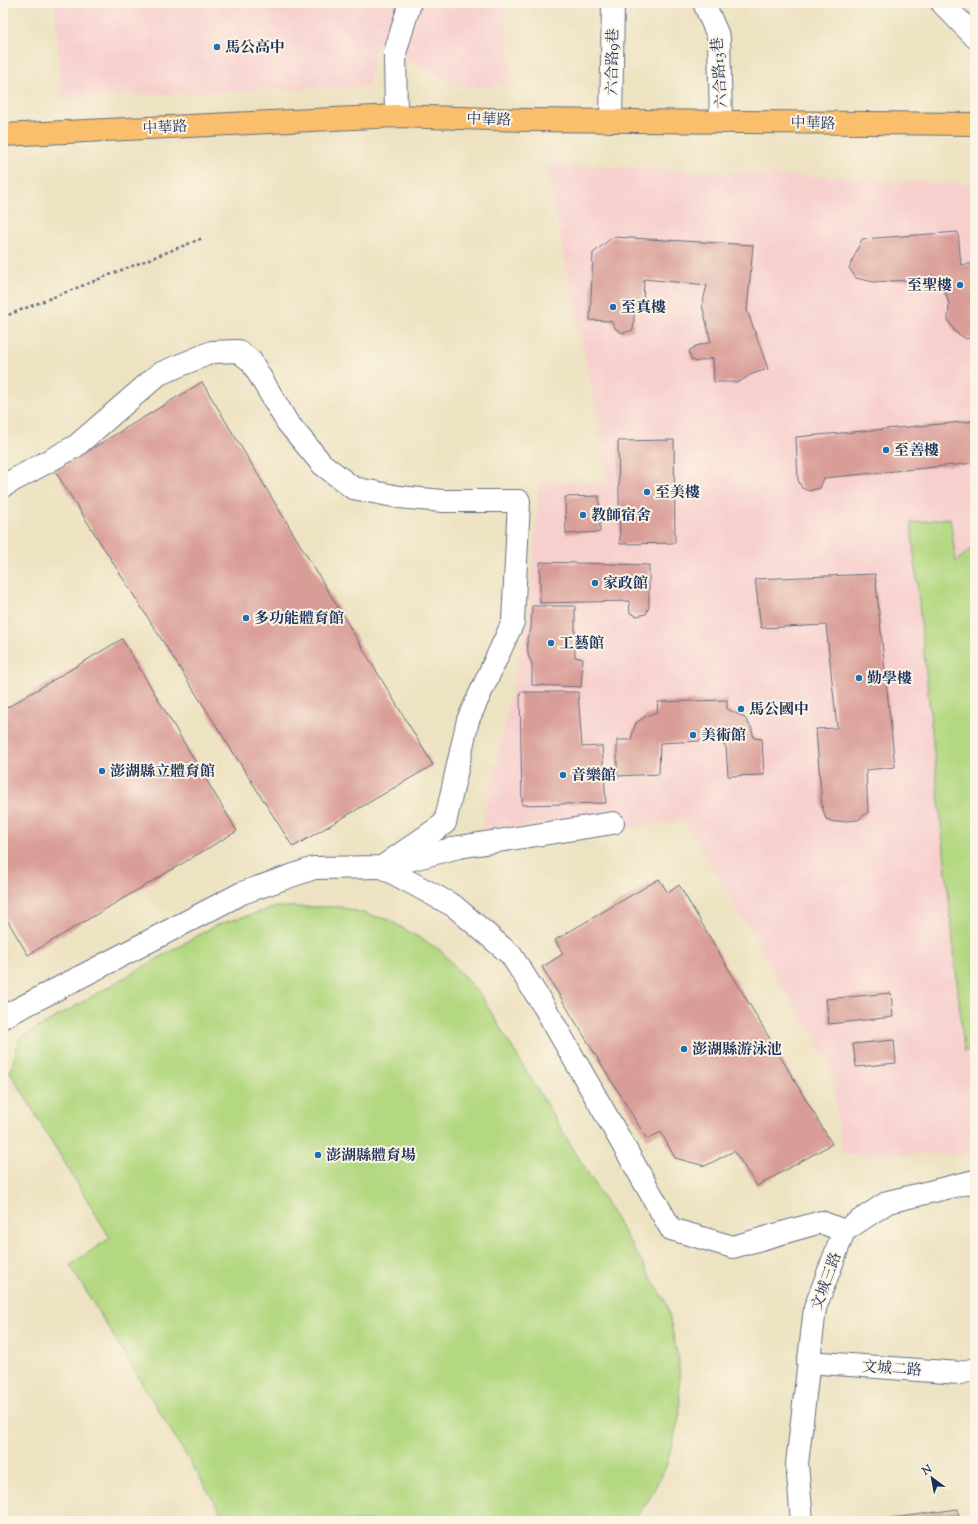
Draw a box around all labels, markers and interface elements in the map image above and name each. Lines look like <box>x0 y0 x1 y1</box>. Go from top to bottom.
street label: 六合路9巷 <box>602 28 625 96</box>
street label: 六合路13巷 <box>708 37 733 109</box>
place label: 馬公高中 <box>225 38 285 59</box>
marker: 馬公高中 <box>212 42 222 52</box>
street label: 中華路 <box>466 109 512 132</box>
street label: 中華路 <box>790 114 836 135</box>
street label: 中華路 <box>142 117 188 140</box>
place label: 至聖樓 <box>907 276 952 297</box>
marker: 至聖樓 <box>955 280 965 290</box>
place label: 至真樓 <box>621 298 666 319</box>
marker: 至真樓 <box>608 302 618 312</box>
place label: 至善樓 <box>894 441 939 462</box>
marker: 至善樓 <box>881 445 891 455</box>
place label: 至美樓 <box>655 483 700 504</box>
marker: 至美樓 <box>642 487 652 497</box>
place label: 教師宿舍 <box>591 506 651 527</box>
marker: 教師宿舍 <box>578 510 588 520</box>
place label: 家政館 <box>603 574 648 595</box>
marker: 家政館 <box>590 578 600 588</box>
place label: 多功能體育館 <box>254 609 344 630</box>
marker: 多功能體育館 <box>241 613 251 623</box>
place label: 工藝館 <box>559 634 604 655</box>
marker: 工藝館 <box>546 638 556 648</box>
place label: 勤學樓 <box>867 669 912 690</box>
marker: 勤學樓 <box>854 673 864 683</box>
place label: 馬公國中 <box>749 700 809 721</box>
marker: 馬公國中 <box>736 704 746 714</box>
place label: 美術館 <box>701 726 746 747</box>
marker: 美術館 <box>688 730 698 740</box>
place label: 澎湖縣立體育館 <box>110 762 215 783</box>
marker: 澎湖縣立體育館 <box>97 766 107 776</box>
place label: 音樂館 <box>571 766 616 787</box>
marker: 音樂館 <box>558 770 568 780</box>
place label: 澎湖縣游泳池 <box>692 1040 782 1061</box>
marker: 澎湖縣游泳池 <box>679 1044 689 1054</box>
place label: 澎湖縣體育場 <box>326 1146 416 1167</box>
marker: 澎湖縣體育場 <box>313 1150 323 1160</box>
street label: 文城三路 <box>807 1250 848 1313</box>
street label: 文城二路 <box>861 1357 923 1382</box>
north arrow <box>912 1458 952 1498</box>
text: N <box>918 1461 935 1480</box>

